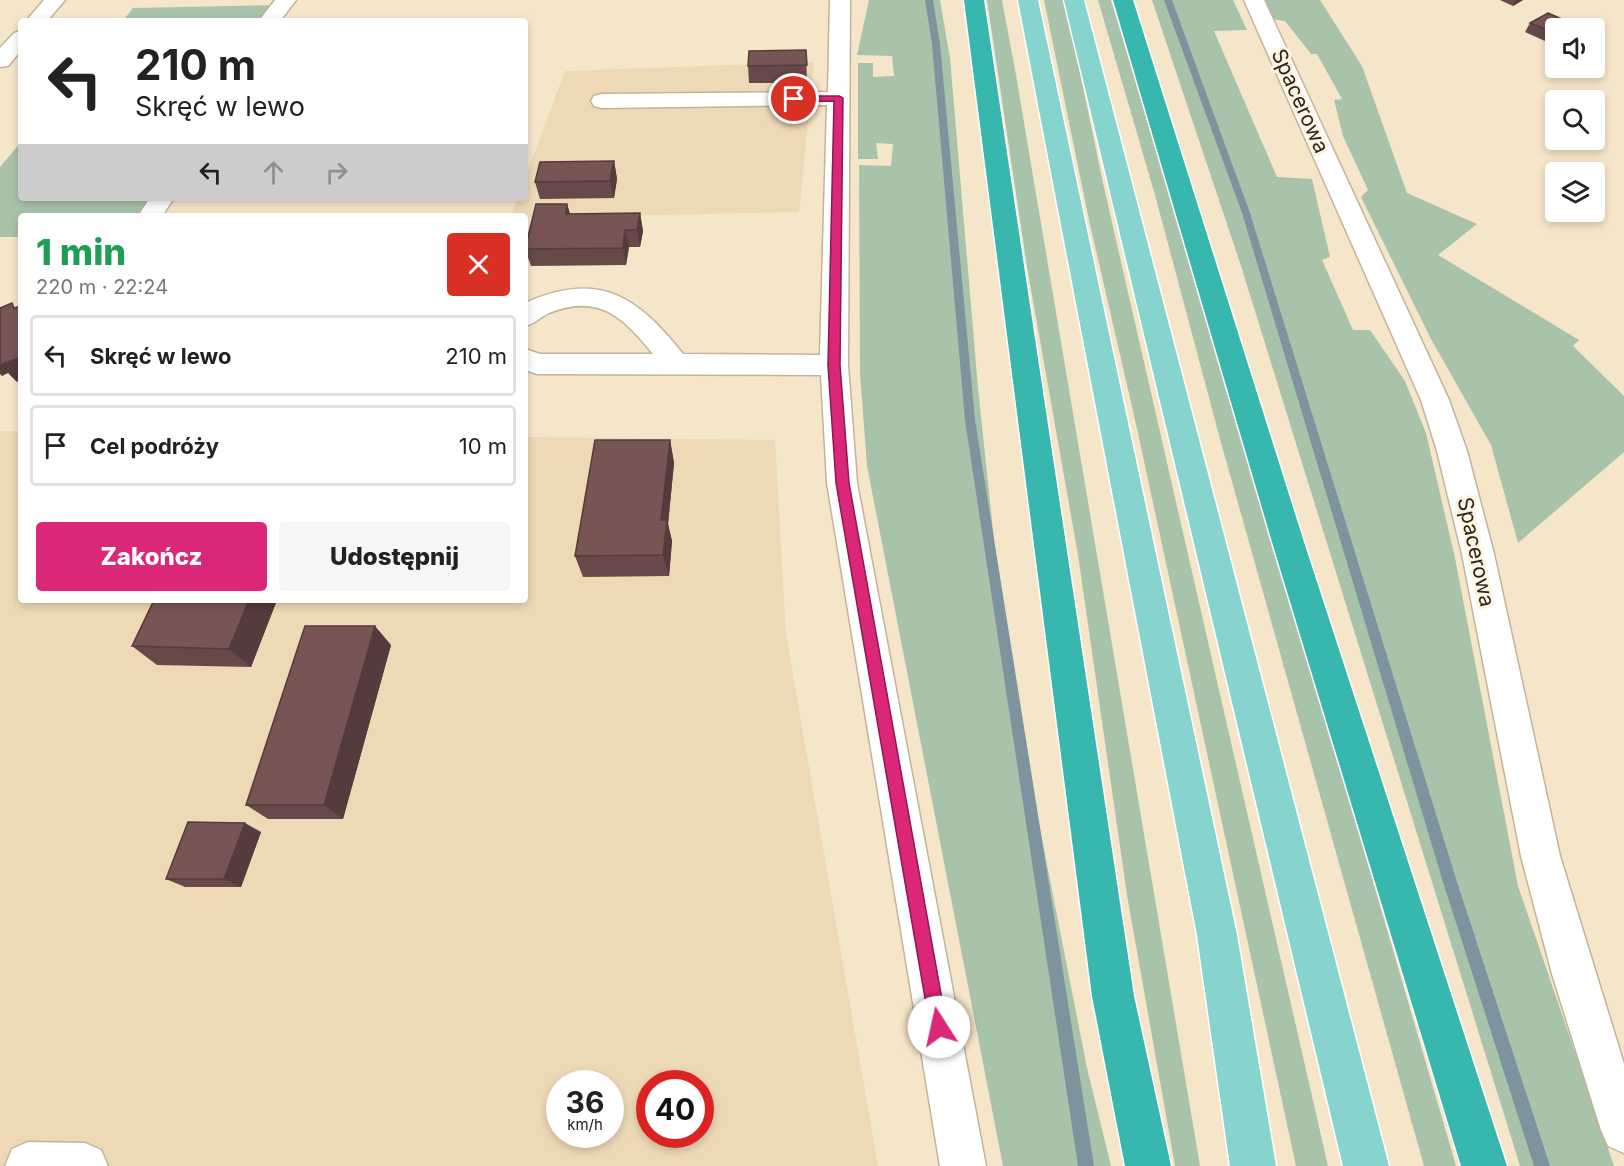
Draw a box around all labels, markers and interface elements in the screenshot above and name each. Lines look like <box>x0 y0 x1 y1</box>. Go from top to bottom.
map controls <box>1545 18 1605 222</box>
button: sound <box>1545 18 1605 78</box>
text: 210 m <box>135 39 256 90</box>
icon: left <box>36 42 114 120</box>
street label: Spacerowa <box>1266 45 1335 157</box>
pin <box>768 73 819 124</box>
icon: arrive <box>777 82 810 115</box>
text: Skręć w lewo <box>135 90 305 123</box>
button: search <box>1545 90 1605 150</box>
icon: left <box>194 156 227 189</box>
icon: ahead <box>257 156 290 189</box>
icon: right <box>320 156 353 189</box>
button: layers <box>1545 162 1605 222</box>
text: 1 min <box>36 230 126 274</box>
button: close <box>447 233 510 296</box>
text: 220 m · 22:24 <box>36 275 168 299</box>
icon: left <box>39 339 72 372</box>
text: Skręć w lewo <box>90 343 231 369</box>
text: 210 m <box>445 343 507 369</box>
icon: arrive <box>39 429 72 462</box>
text: Cel podróży <box>90 433 219 459</box>
text: 10 m <box>459 433 507 459</box>
street label: Spacerowa <box>1453 495 1500 609</box>
button: Zakończ <box>36 522 267 591</box>
button: Udostępnij <box>279 522 510 591</box>
position arrow <box>907 995 971 1059</box>
speed limit sign: 40 <box>636 1070 714 1148</box>
text: 36 <box>566 1084 604 1120</box>
text: km/h <box>567 1115 603 1134</box>

